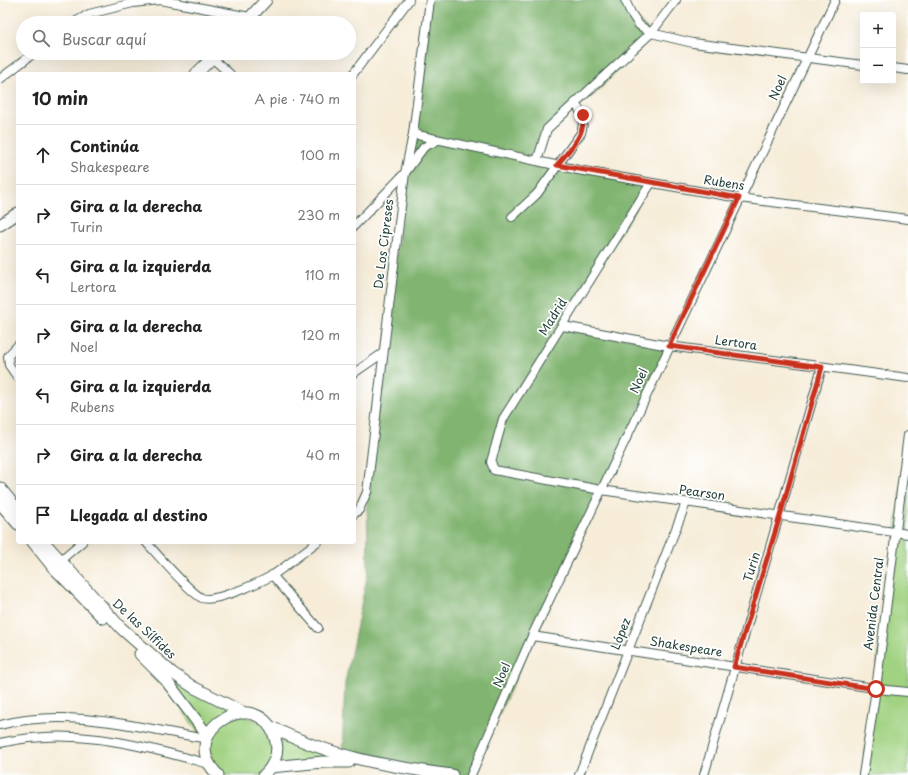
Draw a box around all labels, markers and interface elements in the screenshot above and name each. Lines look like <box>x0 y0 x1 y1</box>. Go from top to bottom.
map controls <box>860 12 896 84</box>
button: + <box>860 12 896 48</box>
search box <box>16 16 356 60</box>
icon: search <box>30 27 52 49</box>
text: Buscar aquí <box>62 27 146 50</box>
button: − <box>860 48 896 84</box>
street label: Noel <box>764 72 791 103</box>
text: 10 min <box>32 85 88 111</box>
text: A pie · 740 m <box>255 89 340 108</box>
route end <box>574 106 592 124</box>
text: Continúa <box>70 134 139 157</box>
icon: ahead <box>32 144 54 166</box>
text: 100 m <box>300 145 340 164</box>
text: Shakespeare <box>70 157 149 176</box>
street label: Rubens <box>702 170 746 194</box>
text: Gira a la derecha <box>70 194 202 217</box>
street label: De Los Cipreses <box>369 198 397 290</box>
icon: right <box>32 204 54 226</box>
text: 230 m <box>298 205 340 224</box>
text: Turin <box>70 217 103 236</box>
text: Gira a la izquierda <box>70 254 211 277</box>
icon: left <box>32 264 54 286</box>
text: 110 m <box>305 265 340 284</box>
text: Lertora <box>70 277 116 296</box>
street label: Madrid <box>534 294 571 339</box>
text: Gira a la derecha <box>70 314 202 337</box>
icon: right <box>32 324 54 346</box>
text: 120 m <box>301 325 340 344</box>
street label: Lertora <box>714 330 759 354</box>
text: Noel <box>70 337 98 356</box>
street label: Noel <box>625 365 652 396</box>
text: Gira a la izquierda <box>70 374 211 397</box>
icon: left <box>32 384 54 406</box>
text: 140 m <box>301 385 340 404</box>
text: Rubens <box>70 397 114 416</box>
text: Gira a la derecha <box>70 443 202 466</box>
icon: right <box>32 444 54 466</box>
text: 40 m <box>306 445 340 464</box>
street label: Pearson <box>678 480 726 504</box>
text: Llegada al destino <box>70 503 208 526</box>
icon: arrive <box>32 504 54 526</box>
street label: Turin <box>738 550 764 584</box>
street label: Avenida Central <box>858 556 888 651</box>
street label: De las Sílfides <box>109 594 181 663</box>
street label: López <box>606 615 635 652</box>
street label: Shakespeare <box>649 631 724 661</box>
street label: Noel <box>488 659 515 690</box>
route start <box>867 680 885 698</box>

